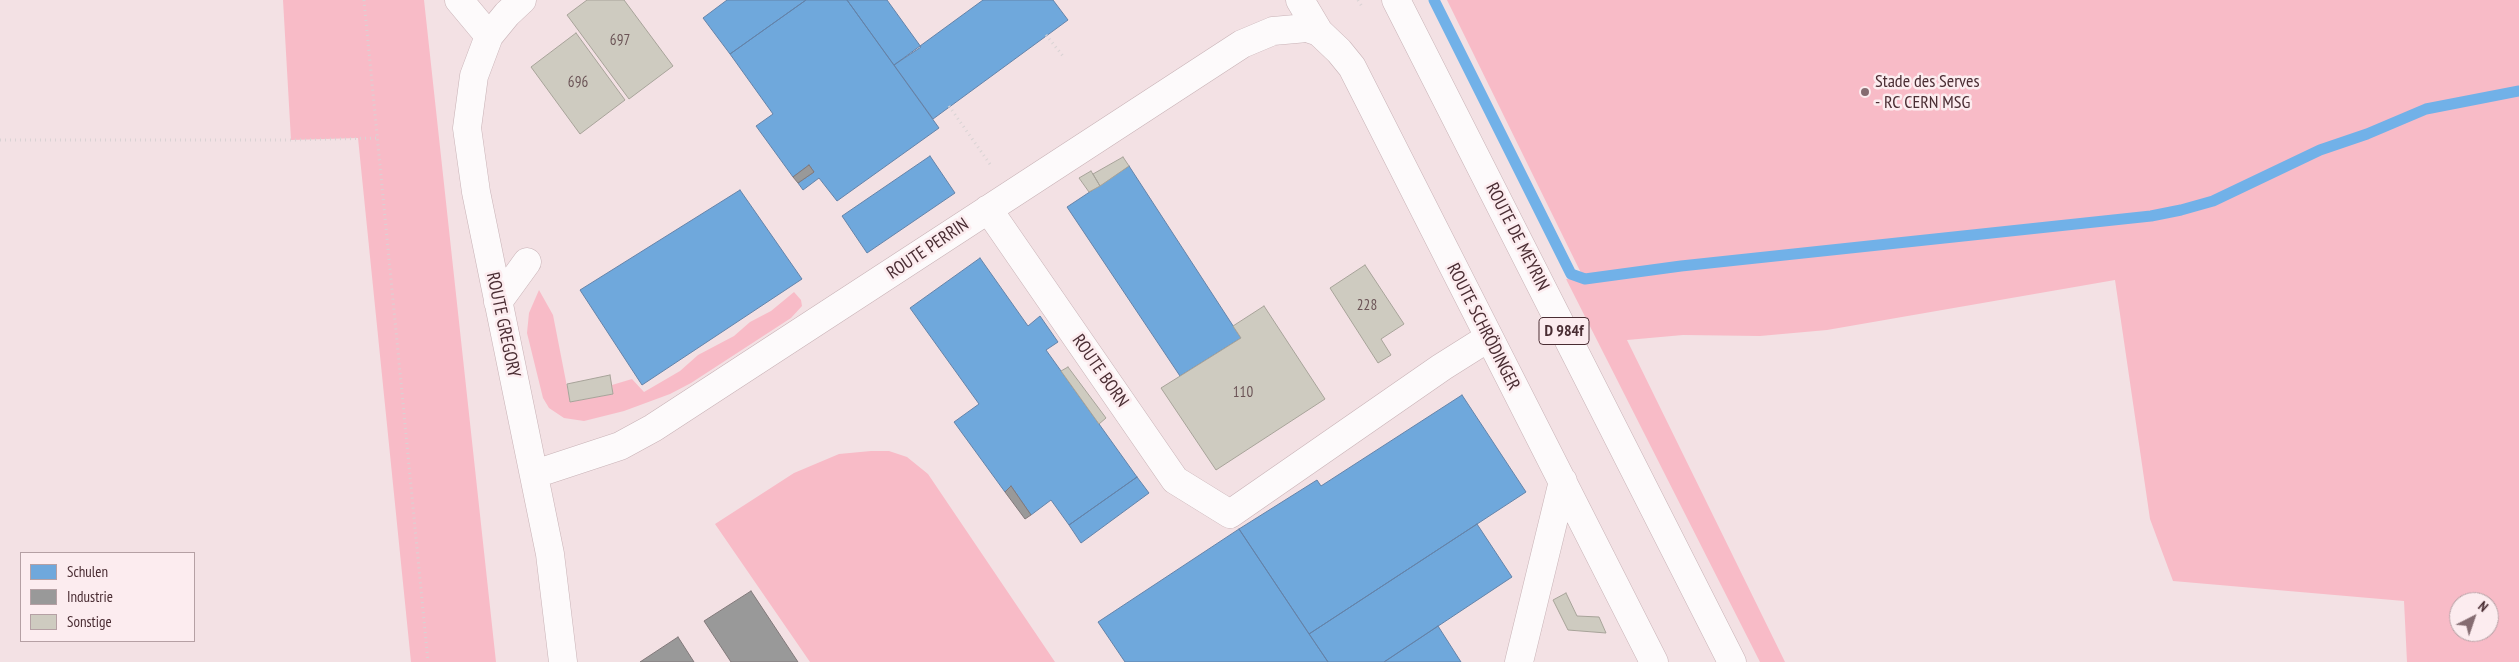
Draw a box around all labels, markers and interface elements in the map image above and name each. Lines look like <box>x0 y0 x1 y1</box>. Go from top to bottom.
house number: 697 <box>610 32 630 50</box>
place label: Stade des Serves - RC CERN MSG <box>1875 71 1980 114</box>
house number: 696 <box>568 74 588 92</box>
marker: Stade des Serves - RC CERN MSG <box>1859 86 1871 98</box>
street label: ROUTE DE MEYRIN <box>1481 180 1553 294</box>
street label: ROUTE PERRIN <box>883 214 973 284</box>
street label: ROUTE SCHRÖDINGER <box>1442 260 1524 394</box>
street label: ROUTE GREGORY <box>481 270 525 380</box>
house number: 228 <box>1357 297 1377 315</box>
road number: D 984f <box>1539 318 1589 344</box>
street label: ROUTE BORN <box>1067 331 1133 411</box>
house number: 110 <box>1233 384 1253 402</box>
legend <box>20 552 195 642</box>
text: Schulen <box>67 562 108 581</box>
text: Industrie <box>67 587 113 606</box>
north arrow <box>2449 592 2499 642</box>
text: N <box>2474 597 2492 616</box>
text: Sonstige <box>67 612 112 631</box>

